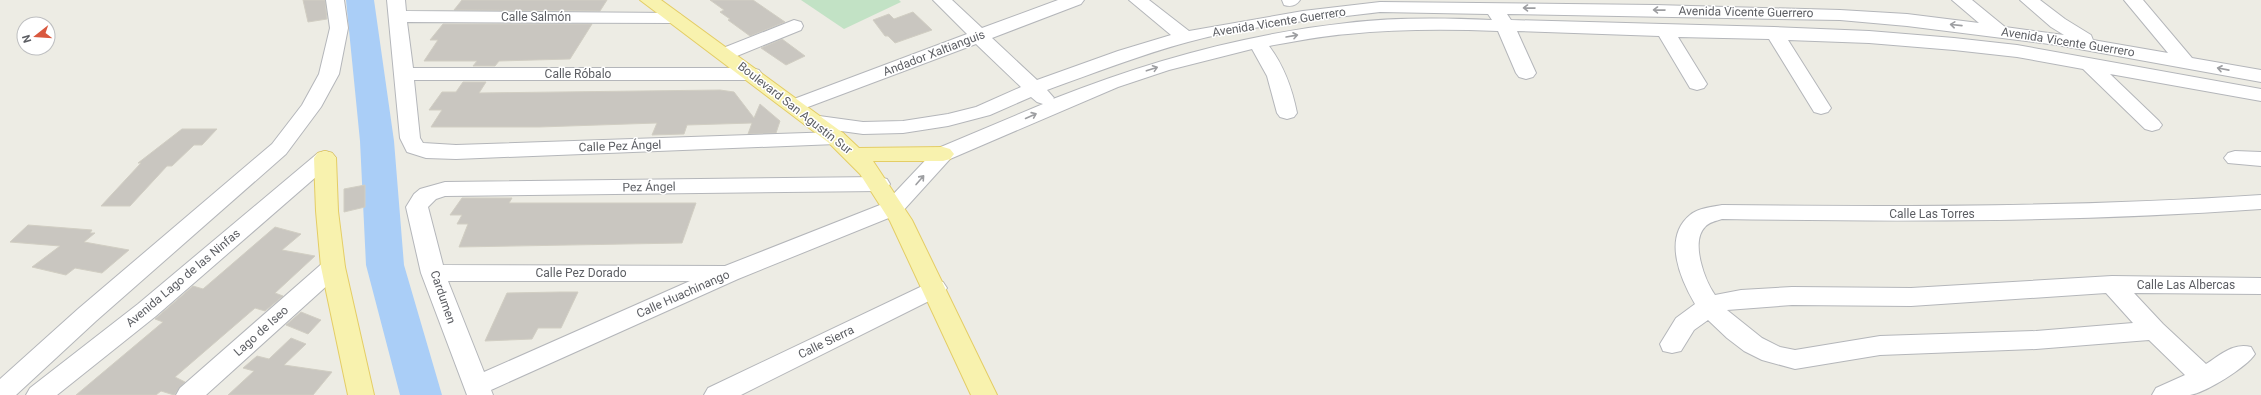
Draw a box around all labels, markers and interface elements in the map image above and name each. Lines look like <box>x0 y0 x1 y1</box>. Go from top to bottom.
one-way arrow <box>1523 4 1536 12</box>
street label: Avenida Vicente Guerrero <box>1678 4 1814 20</box>
street label: Avenida Vicente Guerrero <box>1211 5 1347 39</box>
one-way arrow <box>1653 6 1666 14</box>
street label: Calle Salmón <box>501 10 571 24</box>
north arrow <box>16 16 56 56</box>
one-way arrow <box>1950 22 1963 29</box>
street label: Avenida Vicente Guerrero <box>2000 25 2136 59</box>
street label: Andador Xaltianguis <box>881 27 987 79</box>
one-way arrow <box>1285 32 1298 40</box>
text: N <box>19 33 34 44</box>
street label: Boulevard San Agustín Sur <box>735 59 855 157</box>
one-way arrow <box>2217 64 2230 72</box>
one-way arrow <box>1145 65 1158 72</box>
street label: Calle Róbalo <box>545 67 612 81</box>
one-way arrow <box>1024 112 1036 119</box>
street label: Calle Pez Ángel <box>578 137 662 154</box>
one-way arrow <box>915 175 925 185</box>
street label: Pez Ángel <box>622 179 676 194</box>
street label: Calle Las Torres <box>1889 207 1975 221</box>
street label: Avenida Lago de las Ninfas <box>123 226 243 330</box>
street label: Calle Pez Dorado <box>536 266 627 280</box>
street label: Calle Huachinango <box>634 267 732 321</box>
street label: Cardumen <box>427 269 459 325</box>
street label: Calle Las Albercas <box>2137 278 2235 292</box>
street label: Lago de Iseo <box>231 303 291 359</box>
street label: Calle Sierra <box>796 322 856 362</box>

